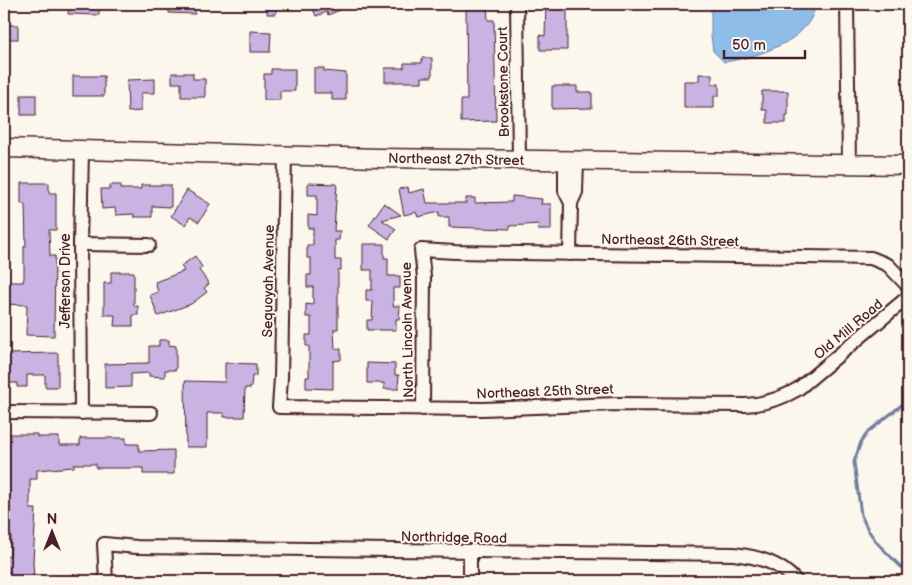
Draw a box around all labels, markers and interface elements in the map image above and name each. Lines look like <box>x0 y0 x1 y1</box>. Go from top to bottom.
street label: Brookstone Court <box>494 26 513 138</box>
scale bar <box>724 28 806 60</box>
text: 50 m <box>732 36 766 55</box>
street label: Northeast 27th Street <box>388 150 525 169</box>
street label: Sequoyah Avenue <box>259 224 278 338</box>
street label: Northeast 26th Street <box>601 231 740 250</box>
street label: Jefferson Drive <box>57 233 74 329</box>
street label: North Lincoln Avenue <box>398 262 417 398</box>
street label: Old Mill Road <box>810 296 886 363</box>
street label: Northeast 25th Street <box>476 381 615 402</box>
north arrow <box>28 508 78 558</box>
text: N <box>47 511 57 528</box>
street label: Northridge Road <box>401 528 507 547</box>

